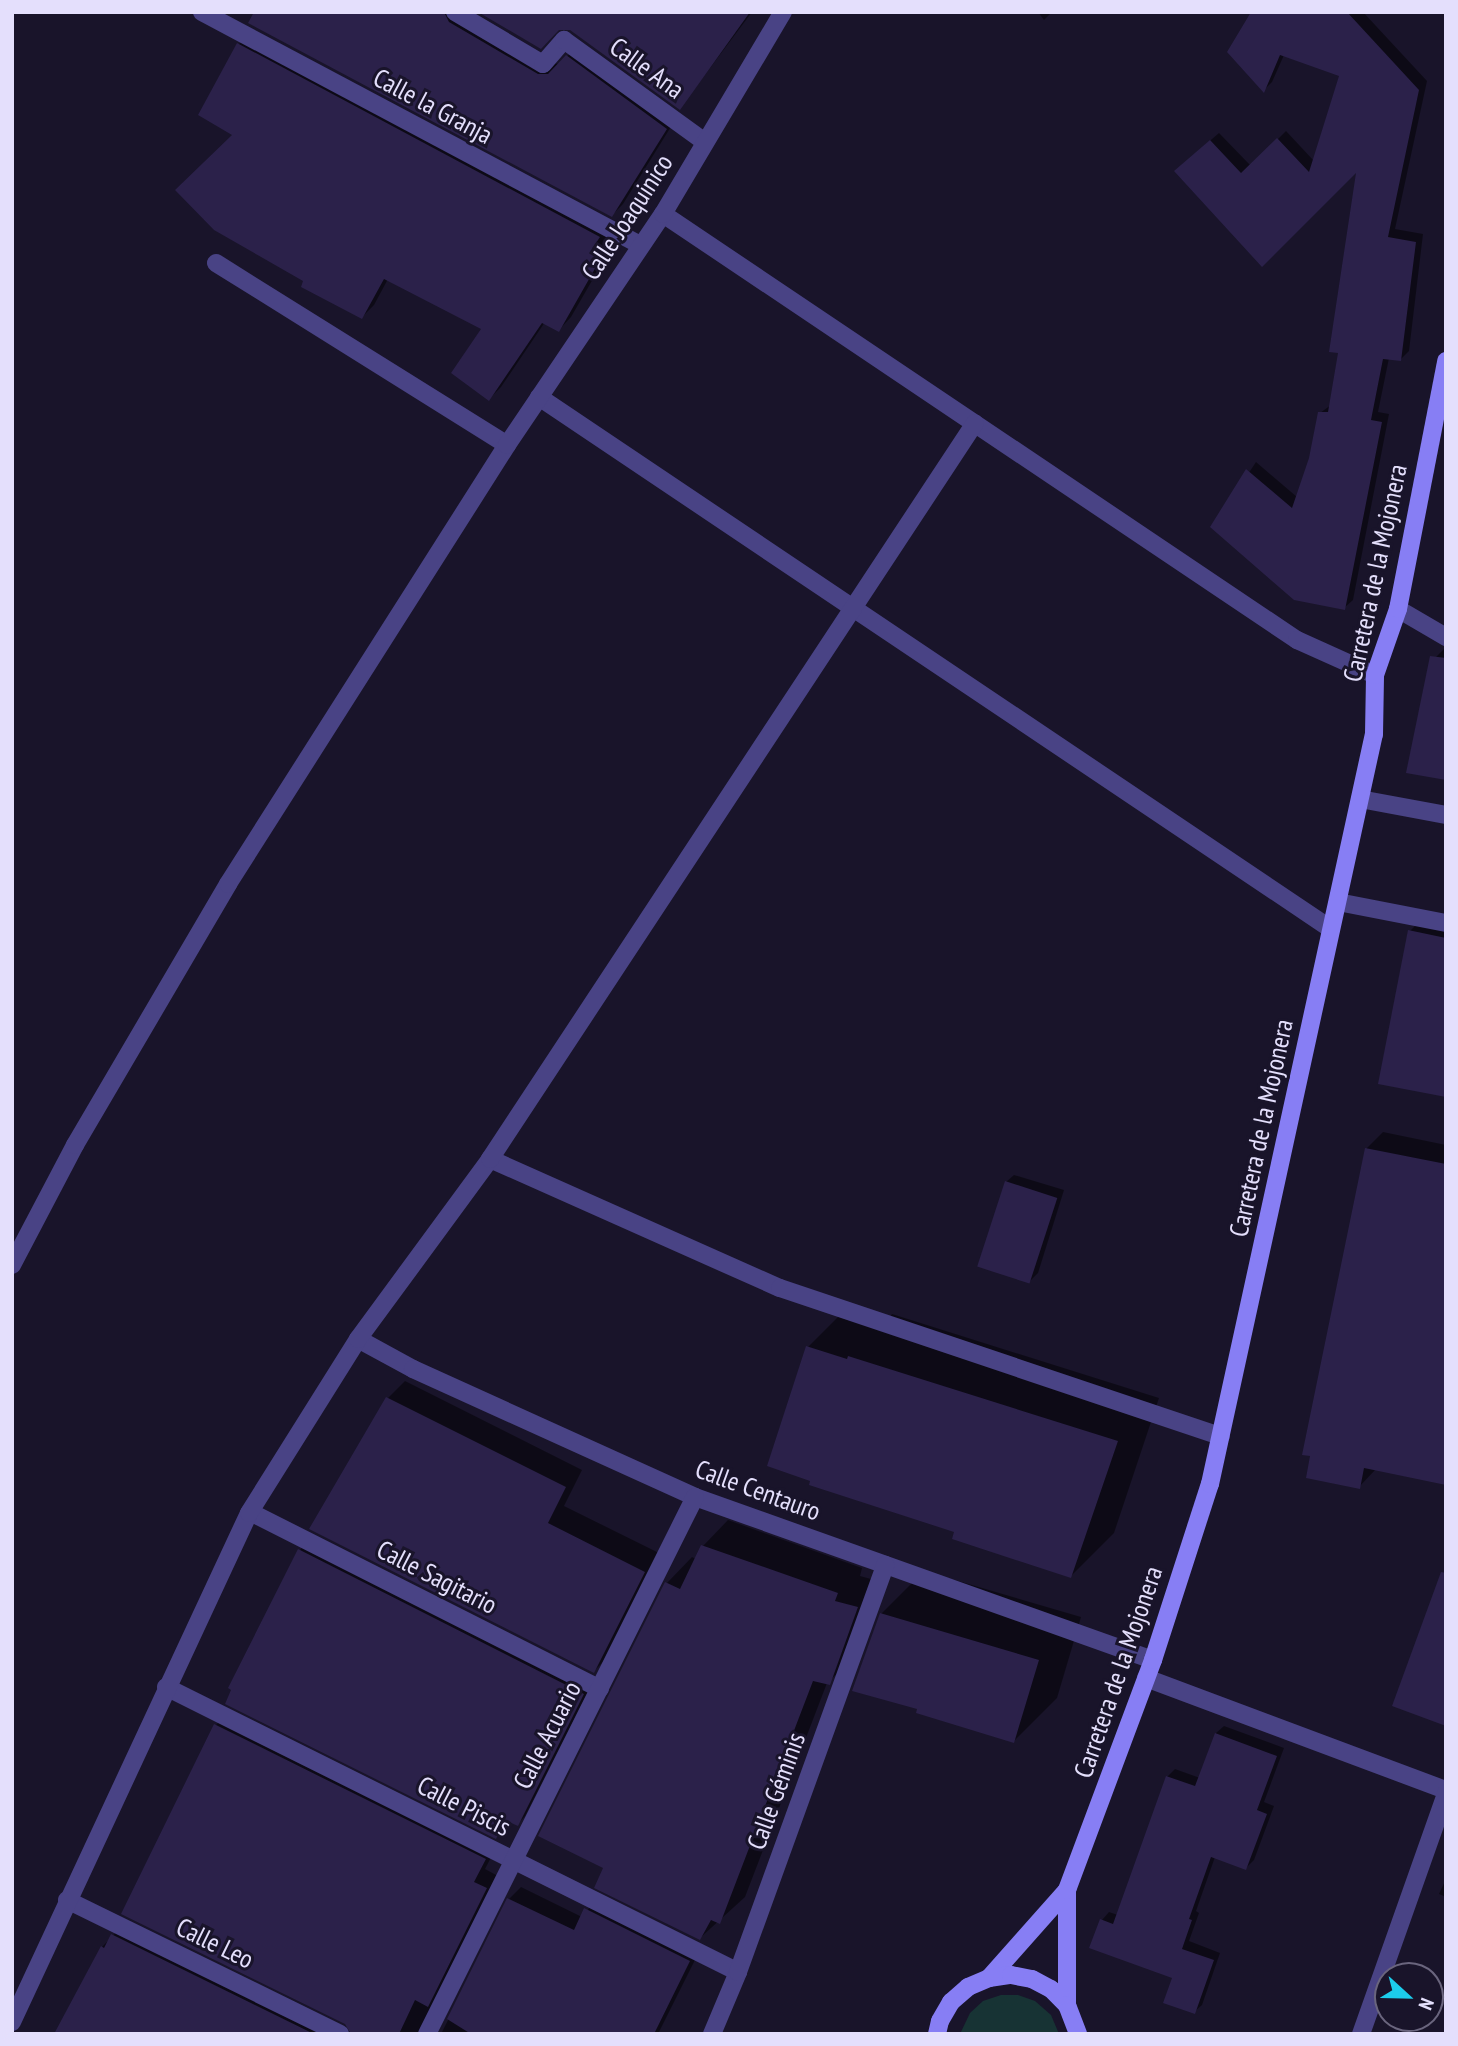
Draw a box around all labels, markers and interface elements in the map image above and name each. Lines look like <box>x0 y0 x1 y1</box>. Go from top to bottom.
street label: Calle Ana <box>604 31 690 105</box>
street label: Calle la Granja <box>368 62 498 150</box>
street label: Calle Joaquinico <box>575 148 679 286</box>
street label: Carretera de la Mojonera <box>1337 461 1413 685</box>
street label: Carretera de la Mojonera <box>1223 1016 1299 1240</box>
street label: Calle Centauro <box>691 1453 825 1527</box>
street label: Calle Sagitario <box>372 1534 502 1620</box>
street label: Carretera de la Mojonera <box>1067 1562 1169 1782</box>
street label: Calle Acuario <box>506 1676 588 1794</box>
street label: Calle Géminis <box>740 1728 812 1854</box>
street label: Calle Piscis <box>412 1769 516 1843</box>
street label: Calle Leo <box>171 1911 259 1975</box>
north arrow <box>1374 1962 1444 2032</box>
text: N <box>1414 1995 1440 2013</box>

